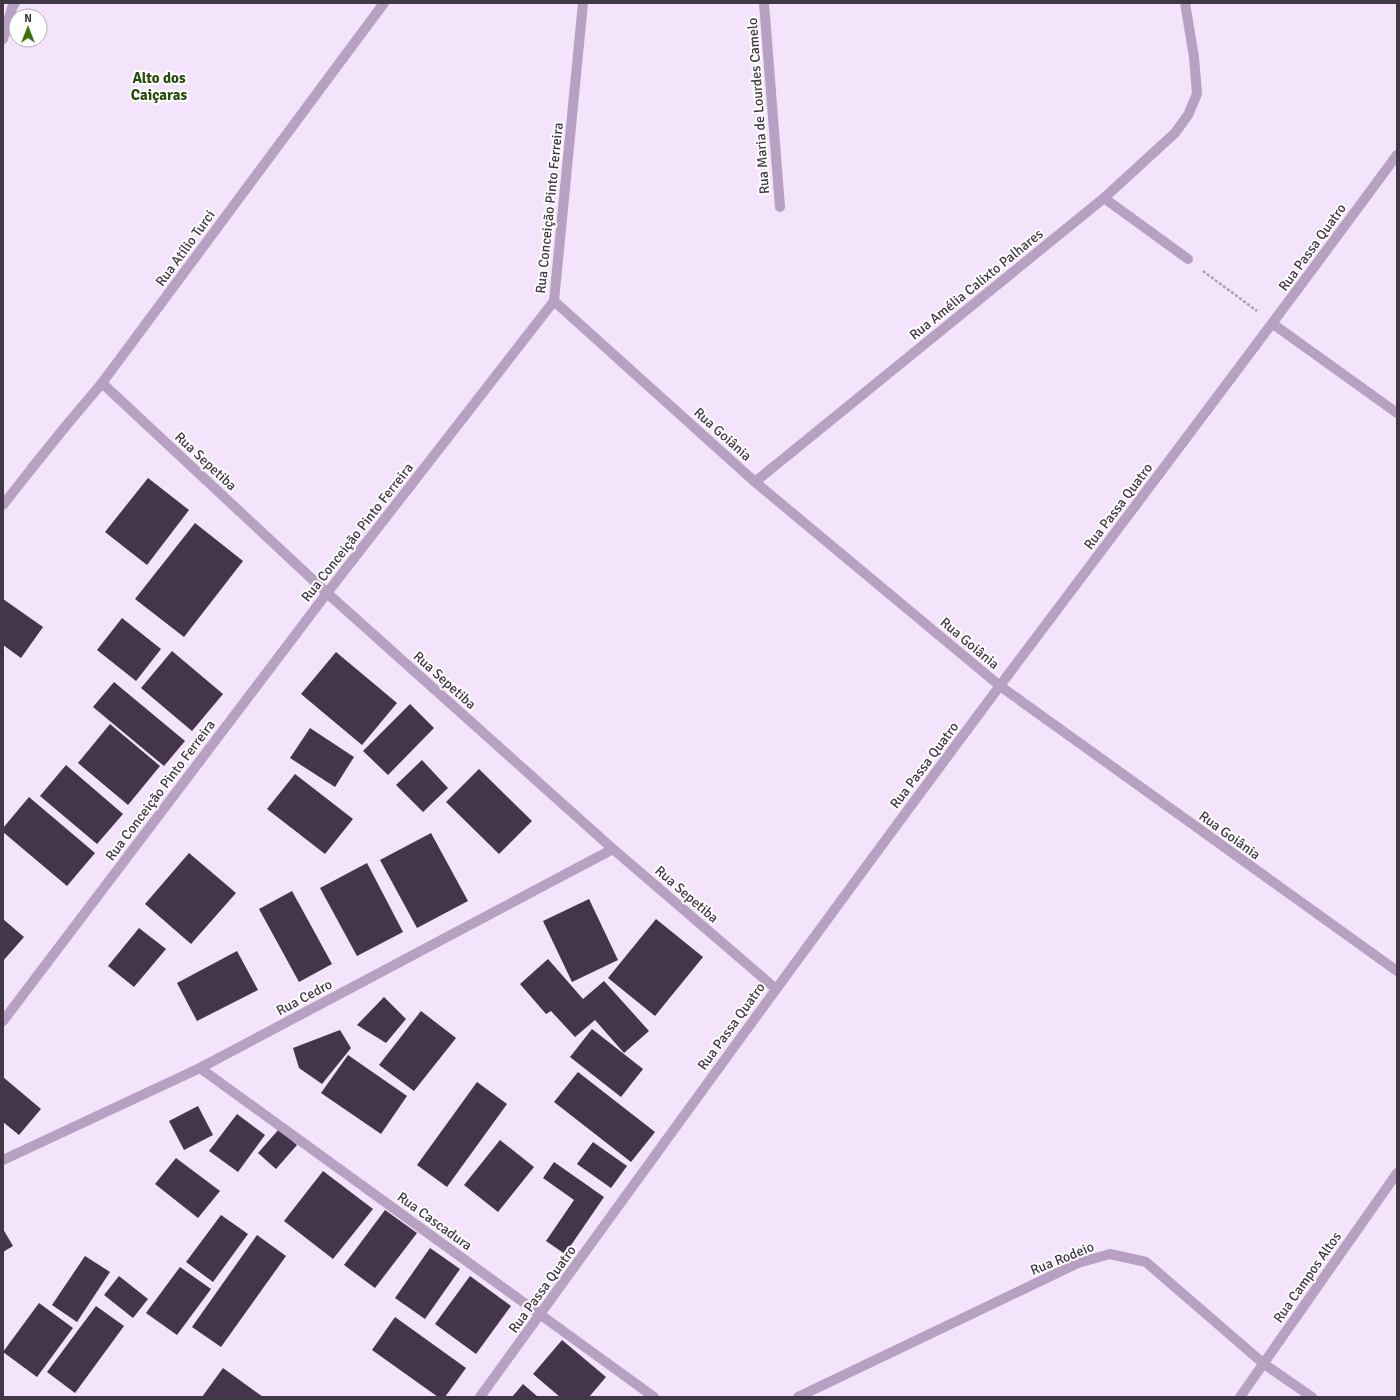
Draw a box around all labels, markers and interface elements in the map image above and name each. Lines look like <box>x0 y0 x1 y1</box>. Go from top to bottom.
north arrow <box>8 8 48 48</box>
text: N <box>24 12 32 25</box>
street label: Rua Maria de Lourdes Camelo <box>744 17 773 195</box>
district label: Alto dos Caiçaras <box>131 69 188 104</box>
street label: Rua Conceição Pinto Ferreira <box>532 122 567 294</box>
street label: Rua Passa Quatro <box>1275 200 1350 294</box>
street label: Rua Atílio Turci <box>152 207 219 290</box>
street label: Rua Amélia Calixto Palhares <box>906 225 1047 344</box>
street label: Rua Goiânia <box>690 404 755 465</box>
street label: Rua Sepetiba <box>171 428 240 494</box>
street label: Rua Conceição Pinto Ferreira <box>298 459 417 605</box>
street label: Rua Passa Quatro <box>1080 460 1156 553</box>
street label: Rua Goiânia <box>937 614 1003 673</box>
street label: Rua Sepetiba <box>410 648 479 713</box>
street label: Rua Conceição Pinto Ferreira <box>102 717 219 864</box>
street label: Rua Passa Quatro <box>886 719 962 812</box>
street label: Rua Goiânia <box>1196 807 1264 863</box>
street label: Rua Sepetiba <box>651 862 722 927</box>
street label: Rua Cedro <box>273 976 335 1019</box>
street label: Rua Passa Quatro <box>694 979 769 1073</box>
street label: Rua Cascadura <box>394 1189 475 1254</box>
street label: Rua Campos Altos <box>1270 1229 1345 1326</box>
street label: Rua Rodeio <box>1028 1238 1096 1279</box>
street label: Rua Passa Quatro <box>505 1242 580 1336</box>

